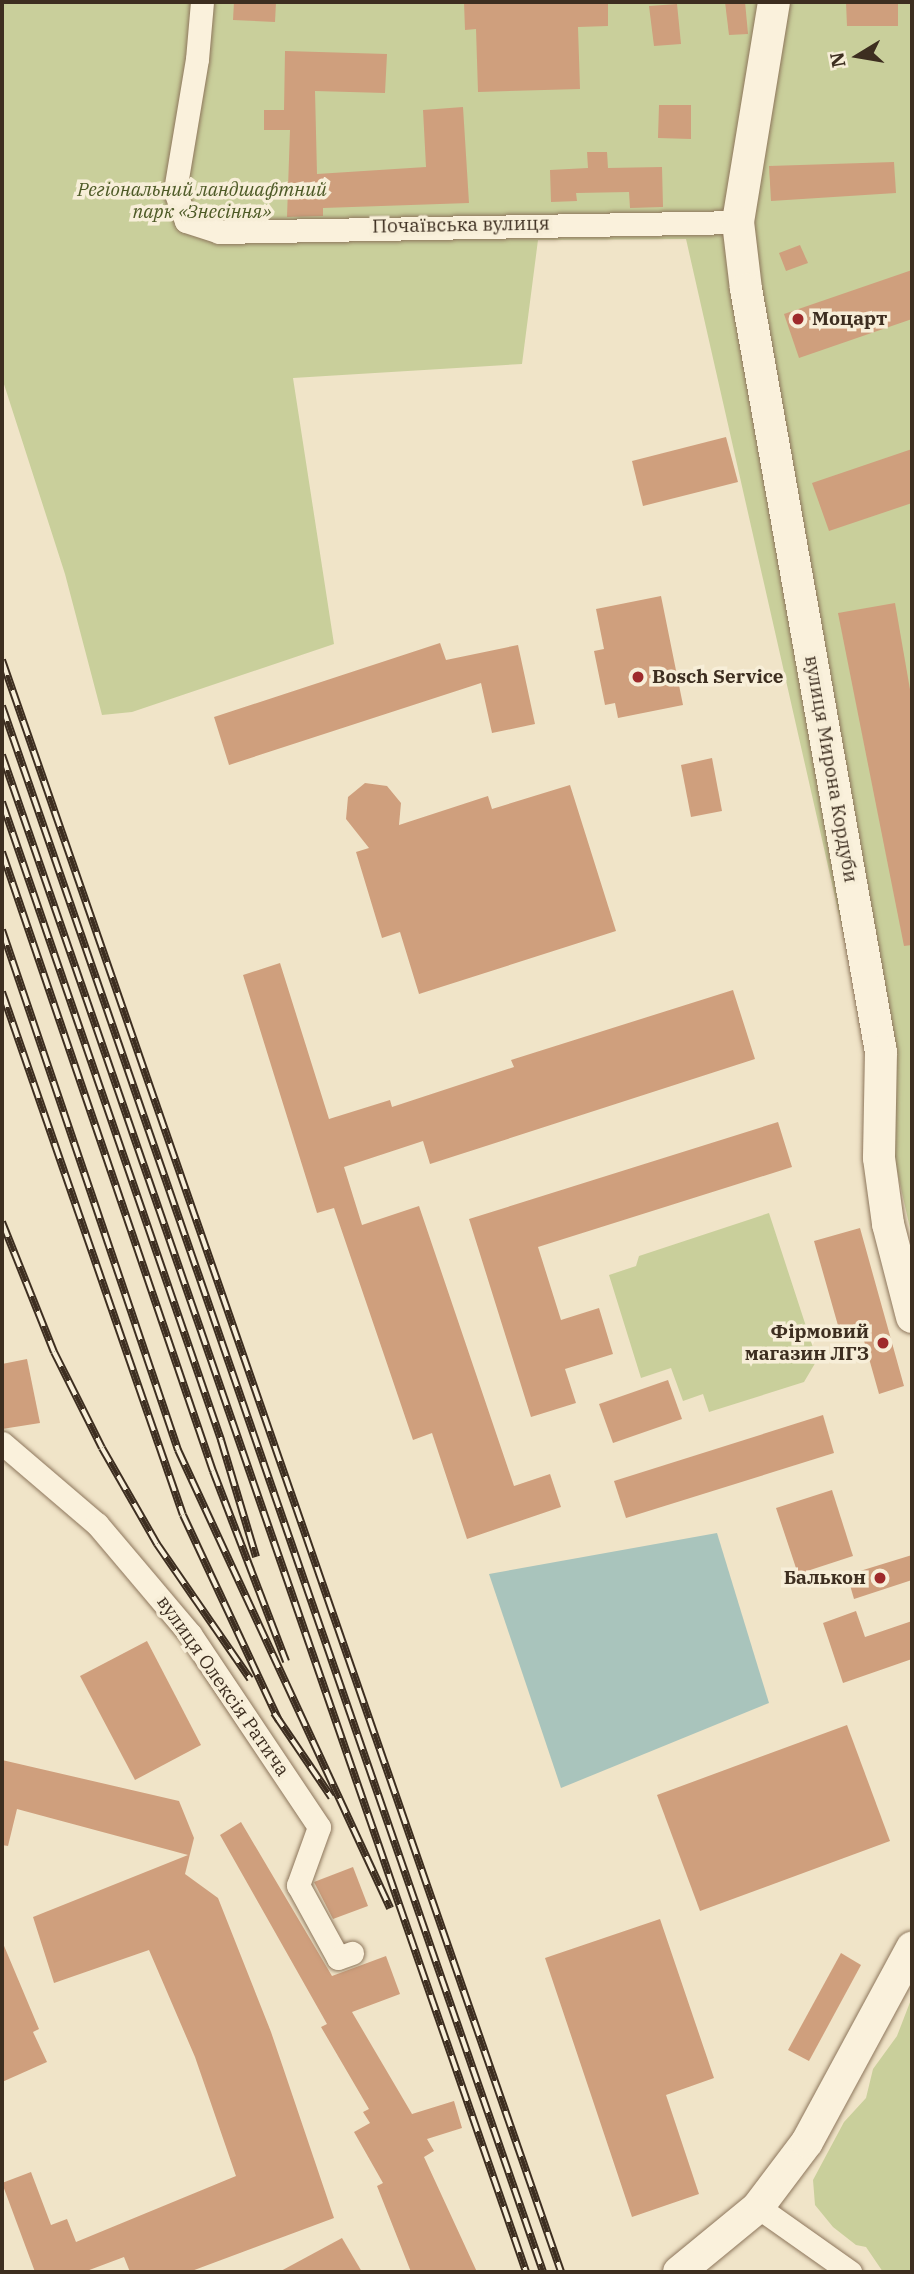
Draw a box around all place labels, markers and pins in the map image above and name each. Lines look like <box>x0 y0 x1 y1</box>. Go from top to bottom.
place label: Моцарт <box>812 308 887 330</box>
marker: Моцарт <box>790 311 806 327</box>
place label: Bosch Service <box>652 666 784 688</box>
marker: Bosch Service <box>630 669 646 685</box>
place label: Фірмовий магазин ЛГЗ <box>745 1321 869 1365</box>
marker: Фірмовий магазин ЛГЗ <box>875 1335 891 1351</box>
place label: Балькон <box>784 1567 866 1589</box>
marker: Балькон <box>872 1570 888 1586</box>

